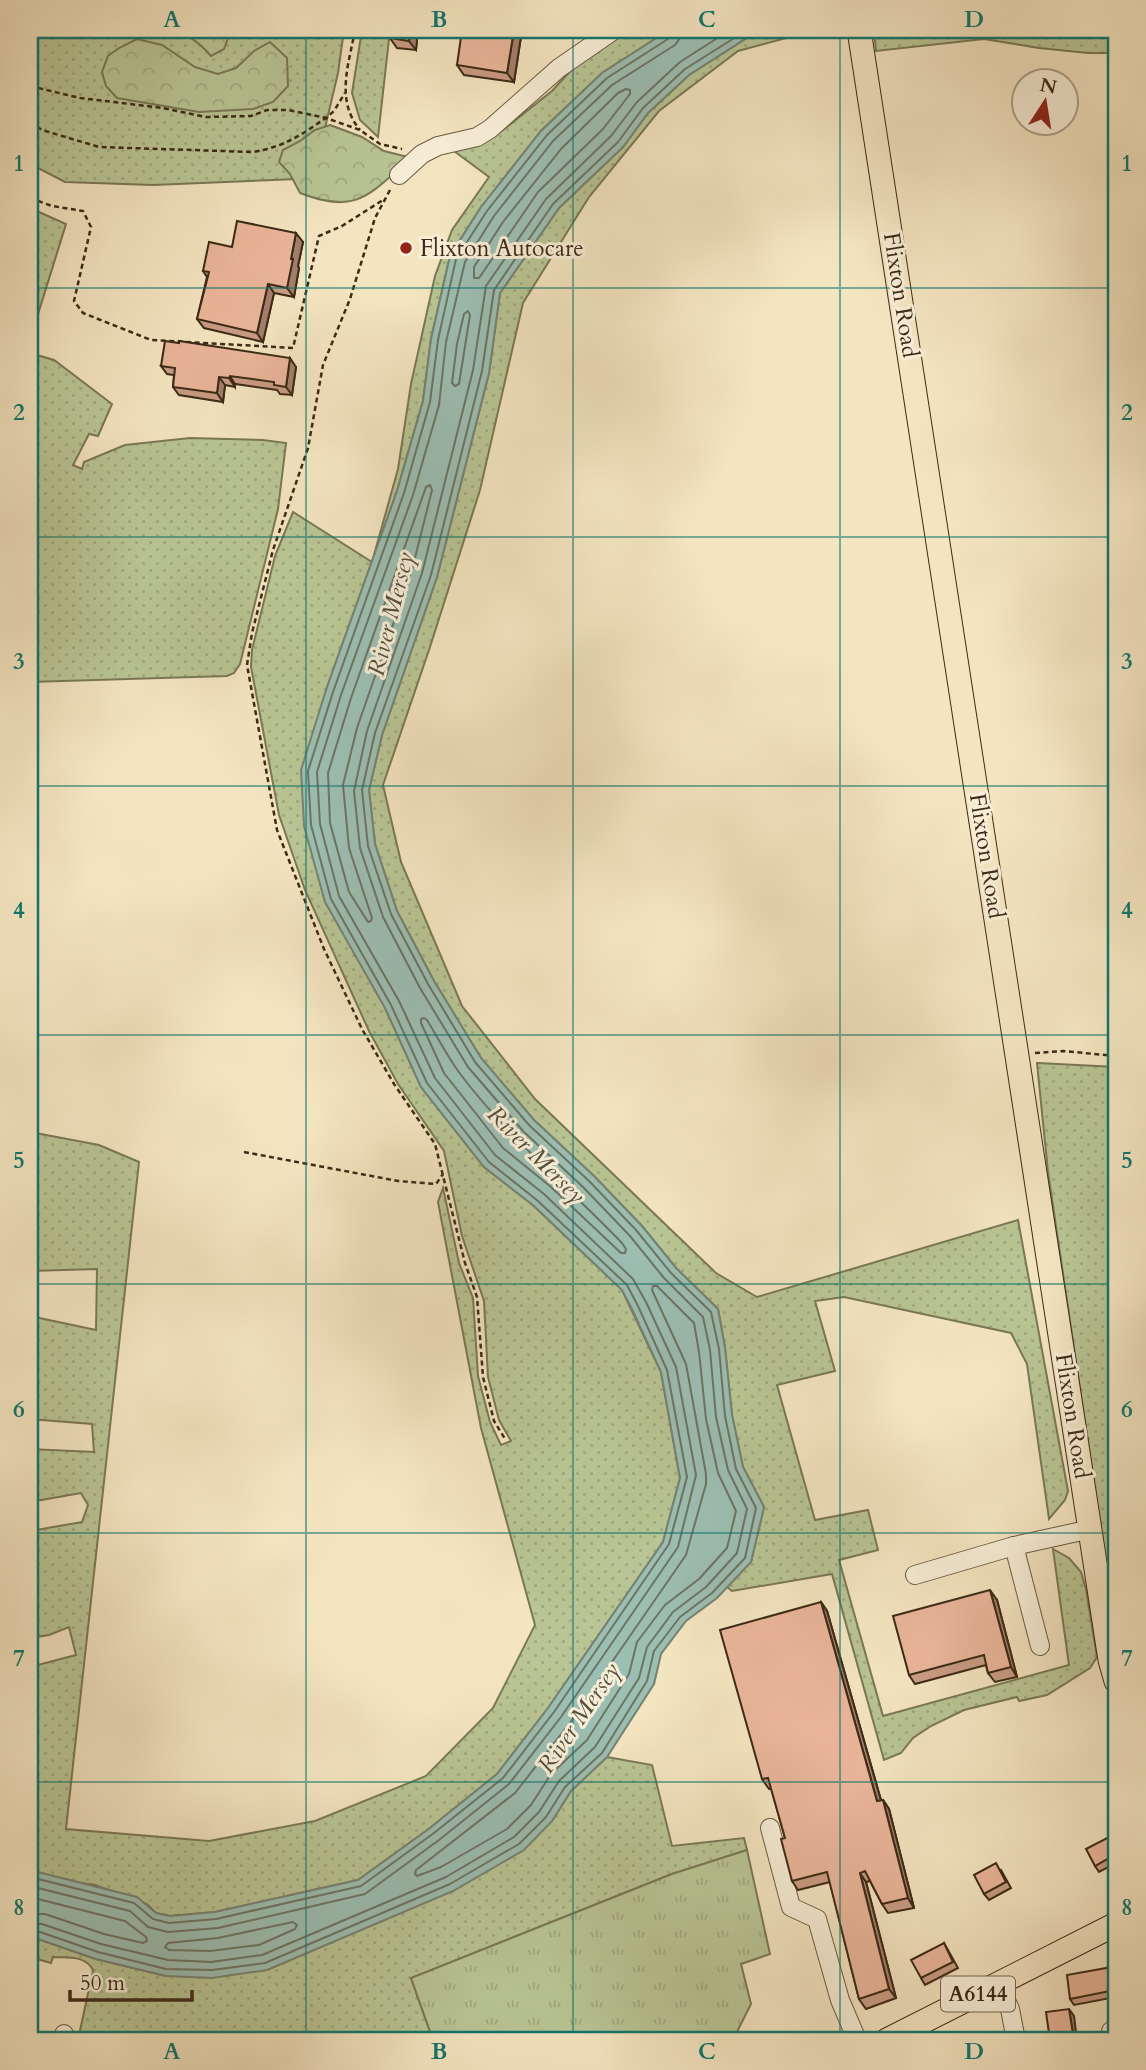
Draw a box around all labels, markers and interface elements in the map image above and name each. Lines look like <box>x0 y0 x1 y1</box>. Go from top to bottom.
text: A <box>163 4 181 35</box>
text: B <box>431 4 447 35</box>
text: C <box>698 4 716 35</box>
text: D <box>964 4 984 35</box>
north arrow <box>1010 66 1080 136</box>
text: N <box>1038 72 1060 101</box>
text: 1 <box>13 148 25 179</box>
text: 1 <box>1121 148 1133 179</box>
street label: Flixton Road <box>876 230 926 361</box>
place label: Flixton Autocare <box>420 233 584 264</box>
marker: Flixton Autocare <box>398 240 414 256</box>
text: 2 <box>13 397 25 428</box>
text: 2 <box>1121 397 1133 428</box>
water label: River Mersey <box>360 548 422 679</box>
text: 3 <box>13 646 25 677</box>
text: 3 <box>1121 646 1133 677</box>
street label: Flixton Road <box>962 791 1012 922</box>
text: 4 <box>13 895 25 926</box>
text: 4 <box>1121 895 1133 926</box>
water label: River Mersey <box>480 1099 593 1212</box>
text: 5 <box>13 1145 25 1176</box>
text: 5 <box>1121 1145 1133 1176</box>
street label: Flixton Road <box>1048 1351 1098 1482</box>
text: 6 <box>13 1394 25 1425</box>
text: 6 <box>1121 1394 1133 1425</box>
text: 7 <box>13 1643 25 1674</box>
text: 7 <box>1121 1643 1133 1674</box>
water label: River Mersey <box>530 1656 628 1780</box>
text: 8 <box>13 1892 25 1923</box>
text: 8 <box>1121 1892 1133 1923</box>
scale bar <box>70 1958 192 2002</box>
text: 50 m <box>80 1969 125 1998</box>
road number: A6144 <box>941 1976 1015 2011</box>
text: A <box>163 2036 181 2067</box>
text: B <box>431 2036 447 2067</box>
text: C <box>698 2036 716 2067</box>
text: D <box>964 2036 984 2067</box>

